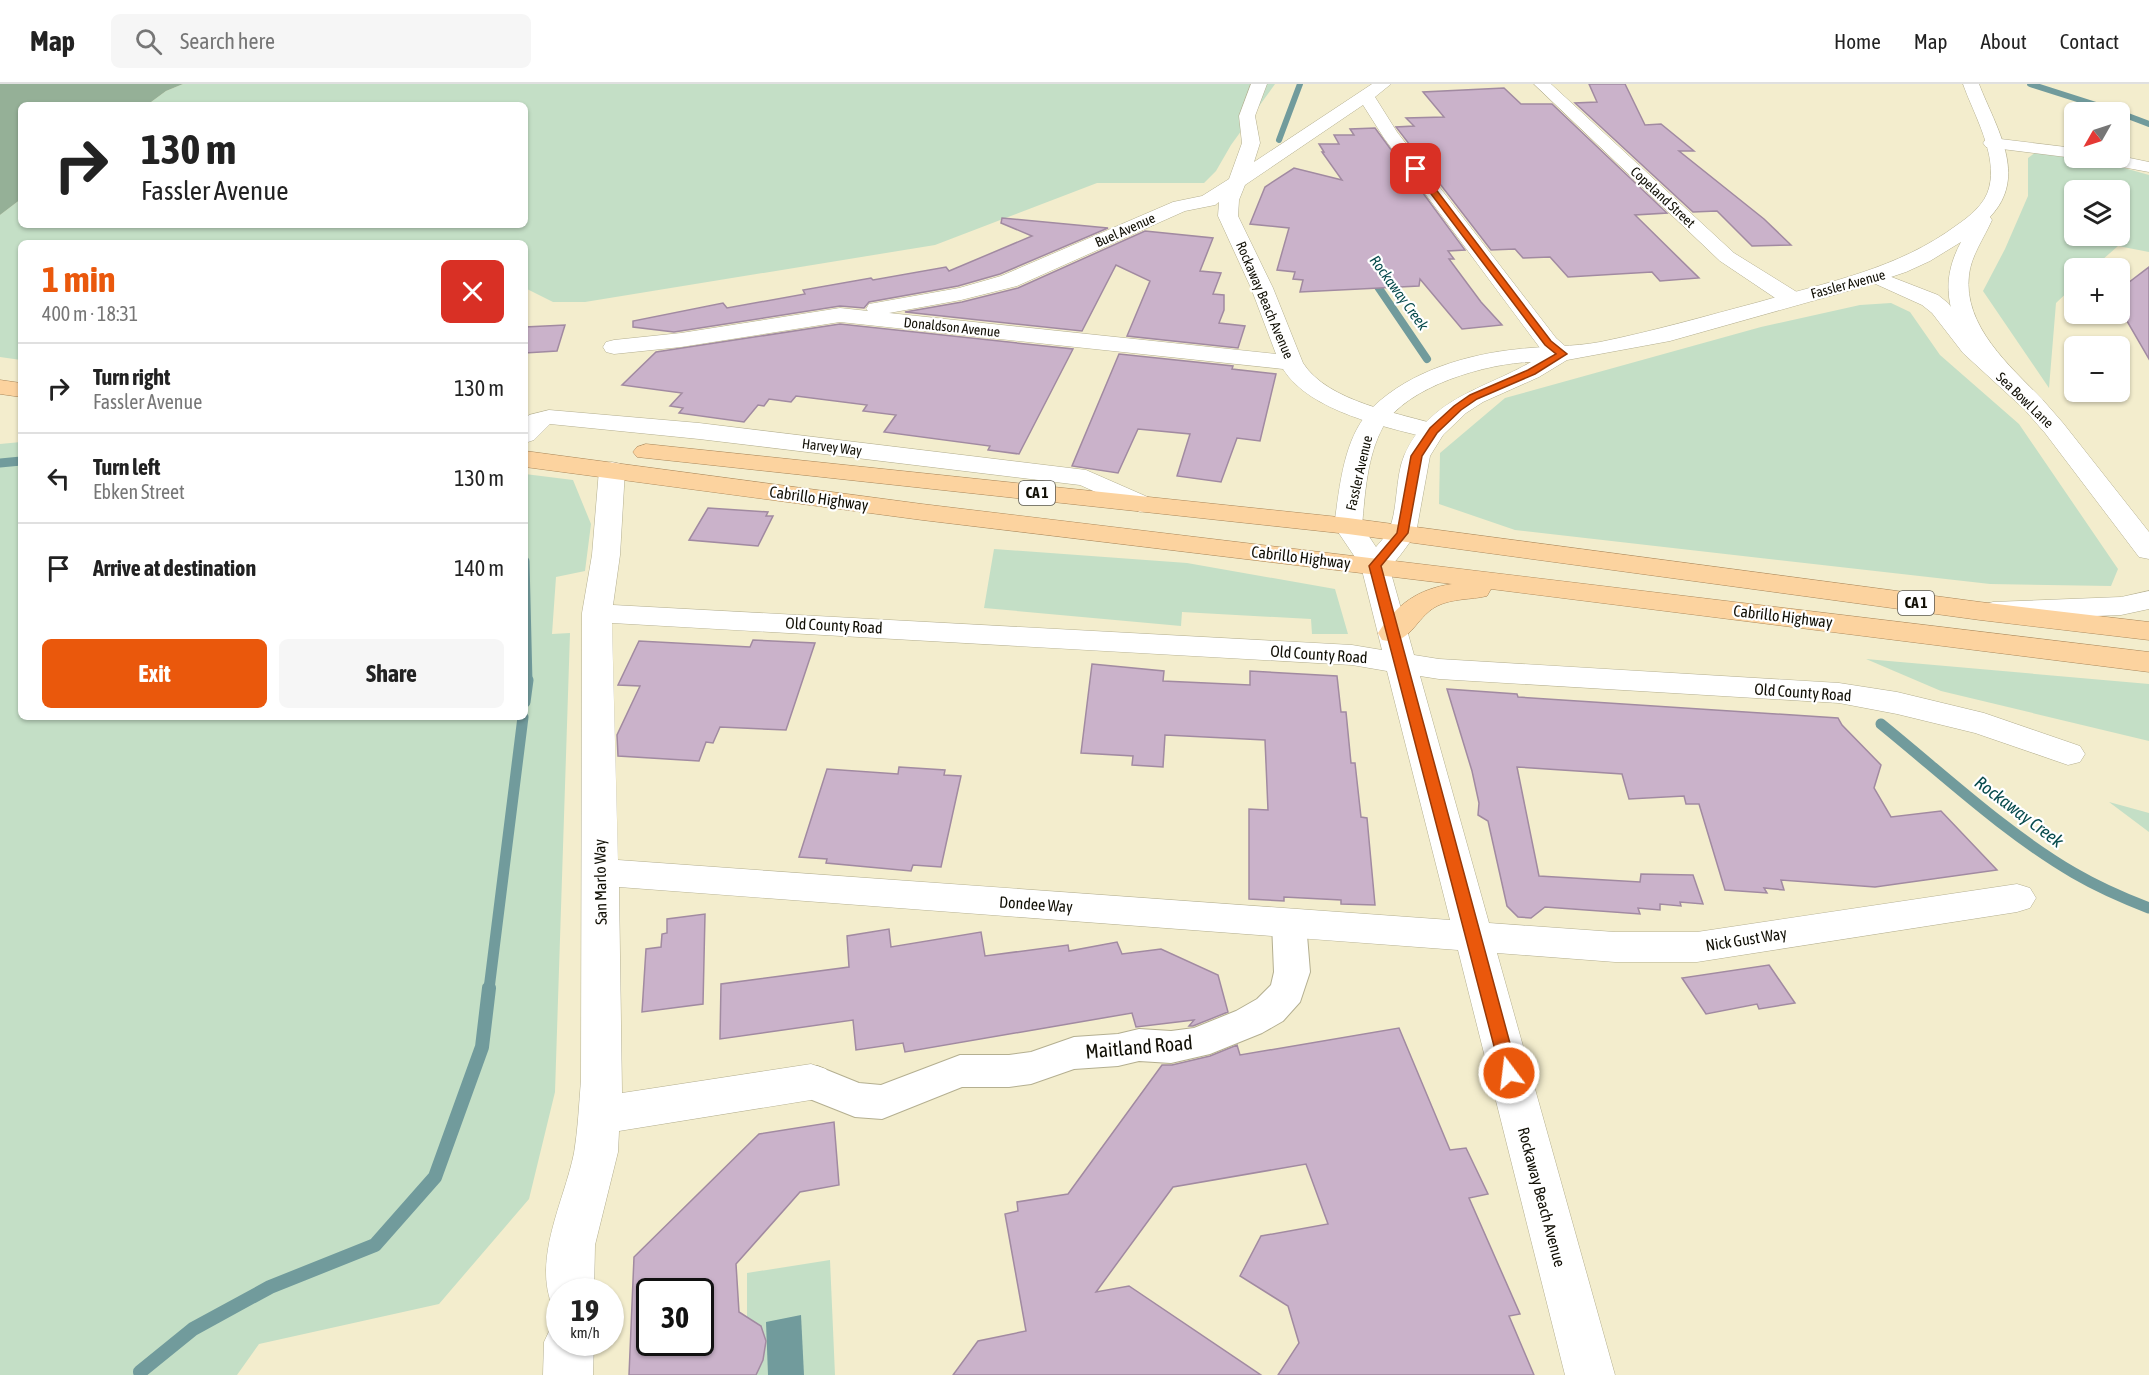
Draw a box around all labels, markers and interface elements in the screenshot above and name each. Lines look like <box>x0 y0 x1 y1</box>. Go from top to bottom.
search box <box>111 14 531 68</box>
text: Map <box>30 25 75 57</box>
icon: search <box>132 25 165 58</box>
text: Search here <box>180 28 275 54</box>
text: Home <box>1834 29 1881 53</box>
text: Map <box>1914 29 1948 53</box>
text: About <box>1981 29 2027 53</box>
text: Contact <box>2060 29 2119 53</box>
north arrow <box>2064 102 2130 168</box>
map controls <box>2064 102 2130 402</box>
text: 130 m <box>141 125 236 173</box>
icon: right <box>42 126 120 204</box>
pin <box>1390 143 1441 194</box>
icon: arrive <box>1399 152 1432 185</box>
street label: Copeland Street <box>1628 163 1698 231</box>
text: Fassler Avenue <box>141 175 289 206</box>
button: layers <box>2064 180 2130 246</box>
street label: Buel Avenue <box>1092 210 1158 250</box>
street label: Rockaway Beach Avenue <box>1233 239 1297 361</box>
water label: Rockaway Creek <box>1367 252 1432 334</box>
text: 1 min <box>42 258 116 300</box>
button: + <box>2064 258 2130 324</box>
button: close <box>441 260 504 323</box>
street label: Fassler Avenue <box>1809 266 1887 302</box>
text: 400 m · 18:31 <box>42 302 138 325</box>
street label: Donaldson Avenue <box>903 314 1001 340</box>
button: − <box>2064 336 2130 402</box>
text: Turn right <box>93 364 170 390</box>
street label: Sea Bowl Lane <box>1993 369 2057 431</box>
icon: right <box>42 372 75 405</box>
text: 130 m <box>454 375 504 401</box>
text: Fassler Avenue <box>93 390 202 413</box>
street label: Fassler Avenue <box>1343 434 1375 512</box>
street label: Harvey Way <box>801 435 863 459</box>
text: Turn left <box>93 454 160 480</box>
icon: left <box>42 462 75 495</box>
text: 130 m <box>454 465 504 491</box>
text: Ebken Street <box>93 480 185 503</box>
road number: CA 1 <box>1019 481 1055 505</box>
street label: Cabrillo Highway <box>768 482 870 515</box>
street label: Cabrillo Highway <box>1250 542 1352 573</box>
icon: arrive <box>42 552 75 585</box>
text: Arrive at destination <box>93 555 256 581</box>
text: 140 m <box>454 555 504 581</box>
road number: CA 1 <box>1898 591 1934 615</box>
street label: Cabrillo Highway <box>1732 601 1834 632</box>
street label: Old County Road <box>785 613 883 638</box>
button: Exit <box>42 639 267 708</box>
button: Share <box>279 639 504 708</box>
street label: Old County Road <box>1270 642 1368 667</box>
street label: Old County Road <box>1754 680 1852 705</box>
water label: Rockaway Creek <box>1971 771 2069 852</box>
street label: San Marlo Way <box>590 838 611 925</box>
street label: Dondee Way <box>999 892 1074 917</box>
street label: Nick Gust Way <box>1704 924 1788 955</box>
street label: Maitland Road <box>1084 1030 1194 1063</box>
position arrow <box>1477 1041 1541 1105</box>
street label: Rockaway Beach Avenue <box>1514 1125 1569 1269</box>
speed limit sign: 30 <box>636 1278 714 1356</box>
text: 19 <box>571 1293 599 1327</box>
text: km/h <box>570 1324 600 1341</box>

